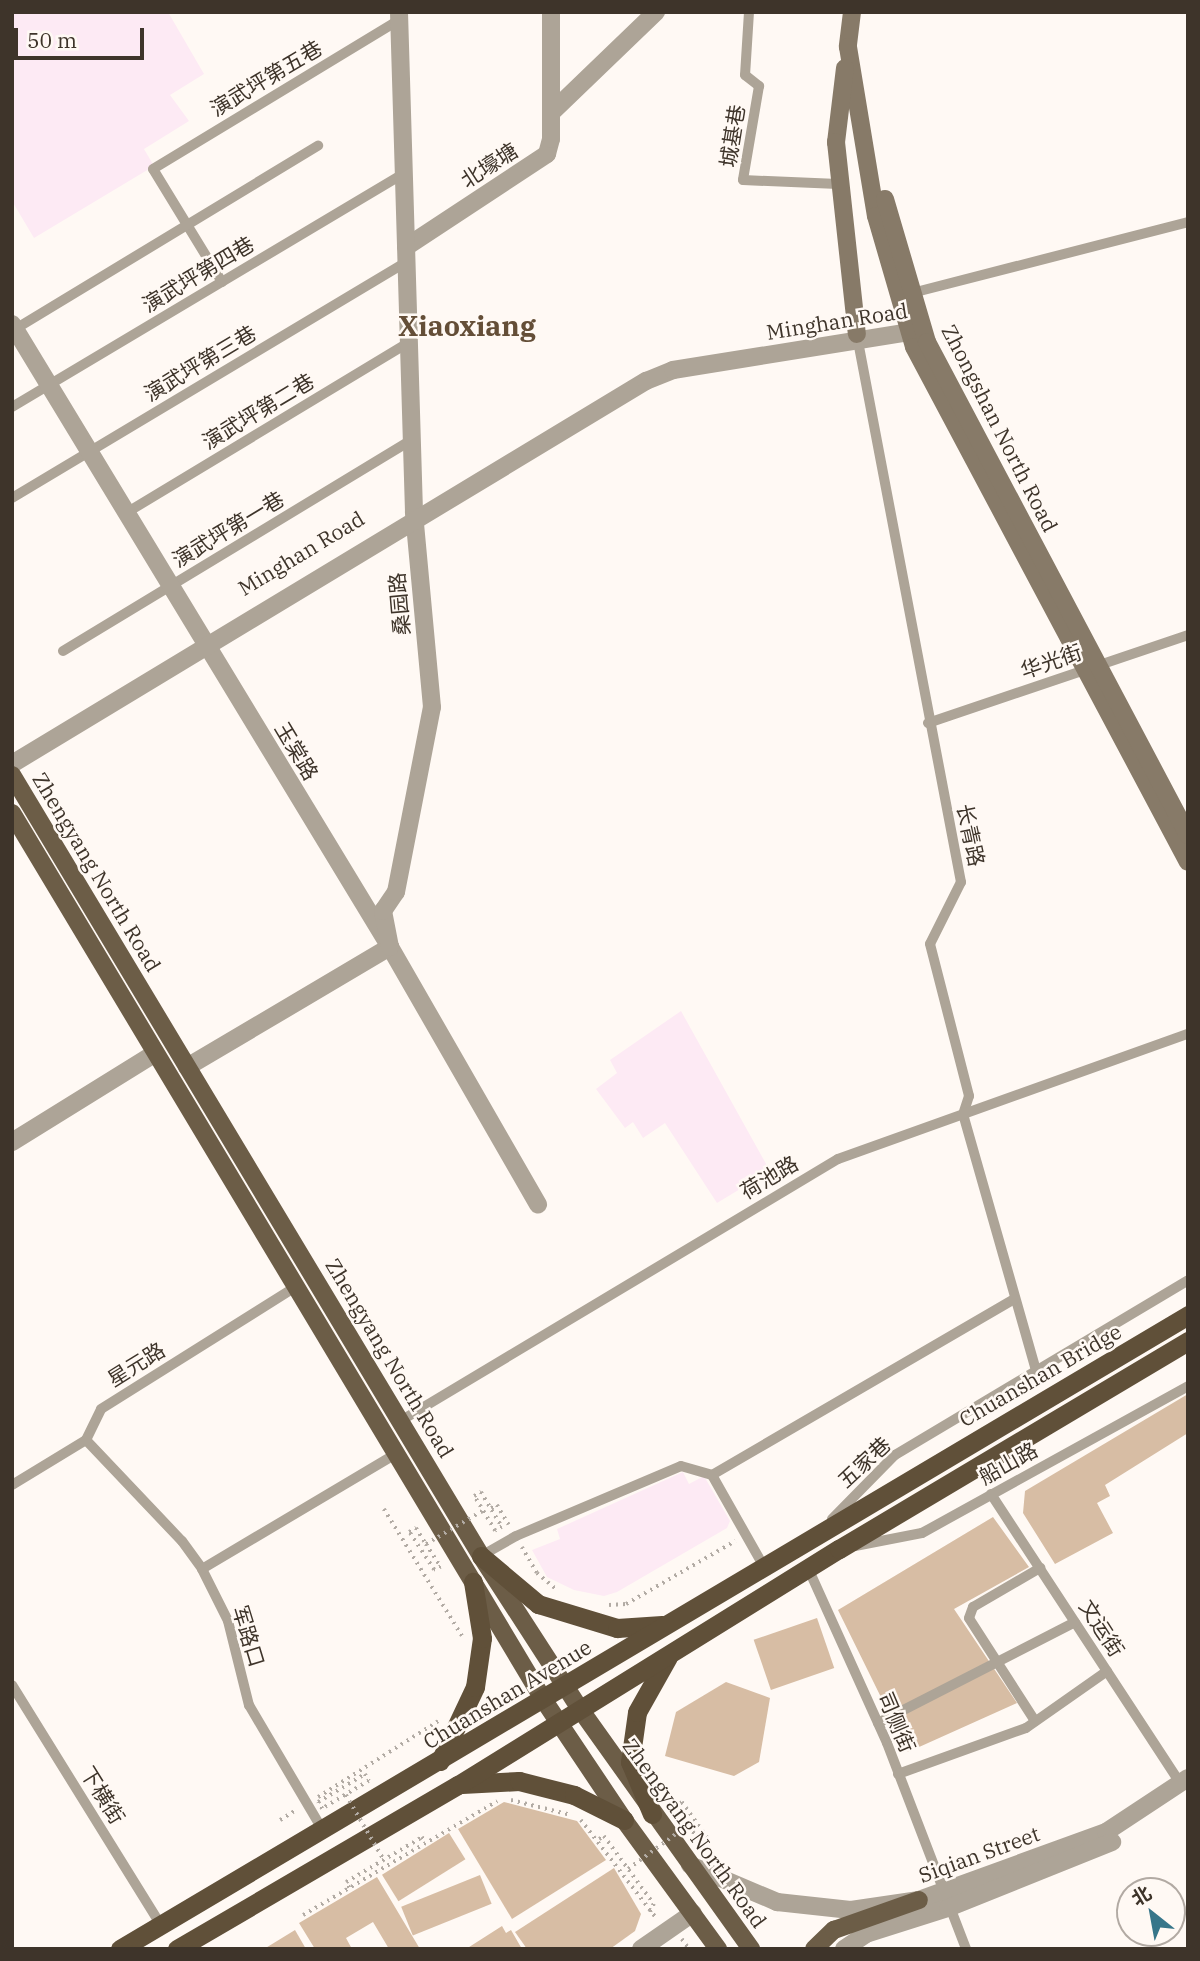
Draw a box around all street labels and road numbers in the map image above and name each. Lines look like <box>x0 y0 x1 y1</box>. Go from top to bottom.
street label: 演武坪第五巷 <box>206 35 326 121</box>
street label: 城基巷 <box>715 103 749 169</box>
street label: 北壕塘 <box>456 137 522 193</box>
street label: 演武坪第四巷 <box>138 231 258 317</box>
street label: Minghan Road <box>765 297 909 345</box>
street label: 演武坪第三巷 <box>140 320 260 406</box>
street label: Zhongshan North Road <box>937 320 1063 536</box>
street label: 演武坪第二巷 <box>198 368 318 454</box>
street label: 演武坪第一巷 <box>168 486 288 572</box>
street label: Minghan Road <box>233 505 369 601</box>
street label: 桑园路 <box>384 572 414 636</box>
street label: 华光街 <box>1017 639 1085 683</box>
street label: 玉棠路 <box>270 718 324 784</box>
street label: Zhengyang North Road <box>27 768 167 976</box>
street label: 长青路 <box>952 802 990 868</box>
street label: 荷池路 <box>736 1150 802 1204</box>
street label: Zhengyang North Road <box>320 1254 460 1462</box>
street label: Chuanshan Bridge <box>954 1318 1126 1432</box>
street label: 星元路 <box>103 1337 169 1391</box>
street label: 五家巷 <box>832 1431 896 1493</box>
street label: 船山路 <box>974 1437 1042 1489</box>
street label: 文运街 <box>1074 1595 1130 1661</box>
street label: 军路口 <box>228 1602 270 1670</box>
street label: Chuanshan Avenue <box>418 1634 596 1754</box>
street label: 司侧街 <box>873 1688 921 1756</box>
street label: Zhengyang North Road <box>618 1733 772 1933</box>
street label: 下横街 <box>76 1762 130 1828</box>
street label: Siqian Street <box>915 1820 1043 1888</box>

